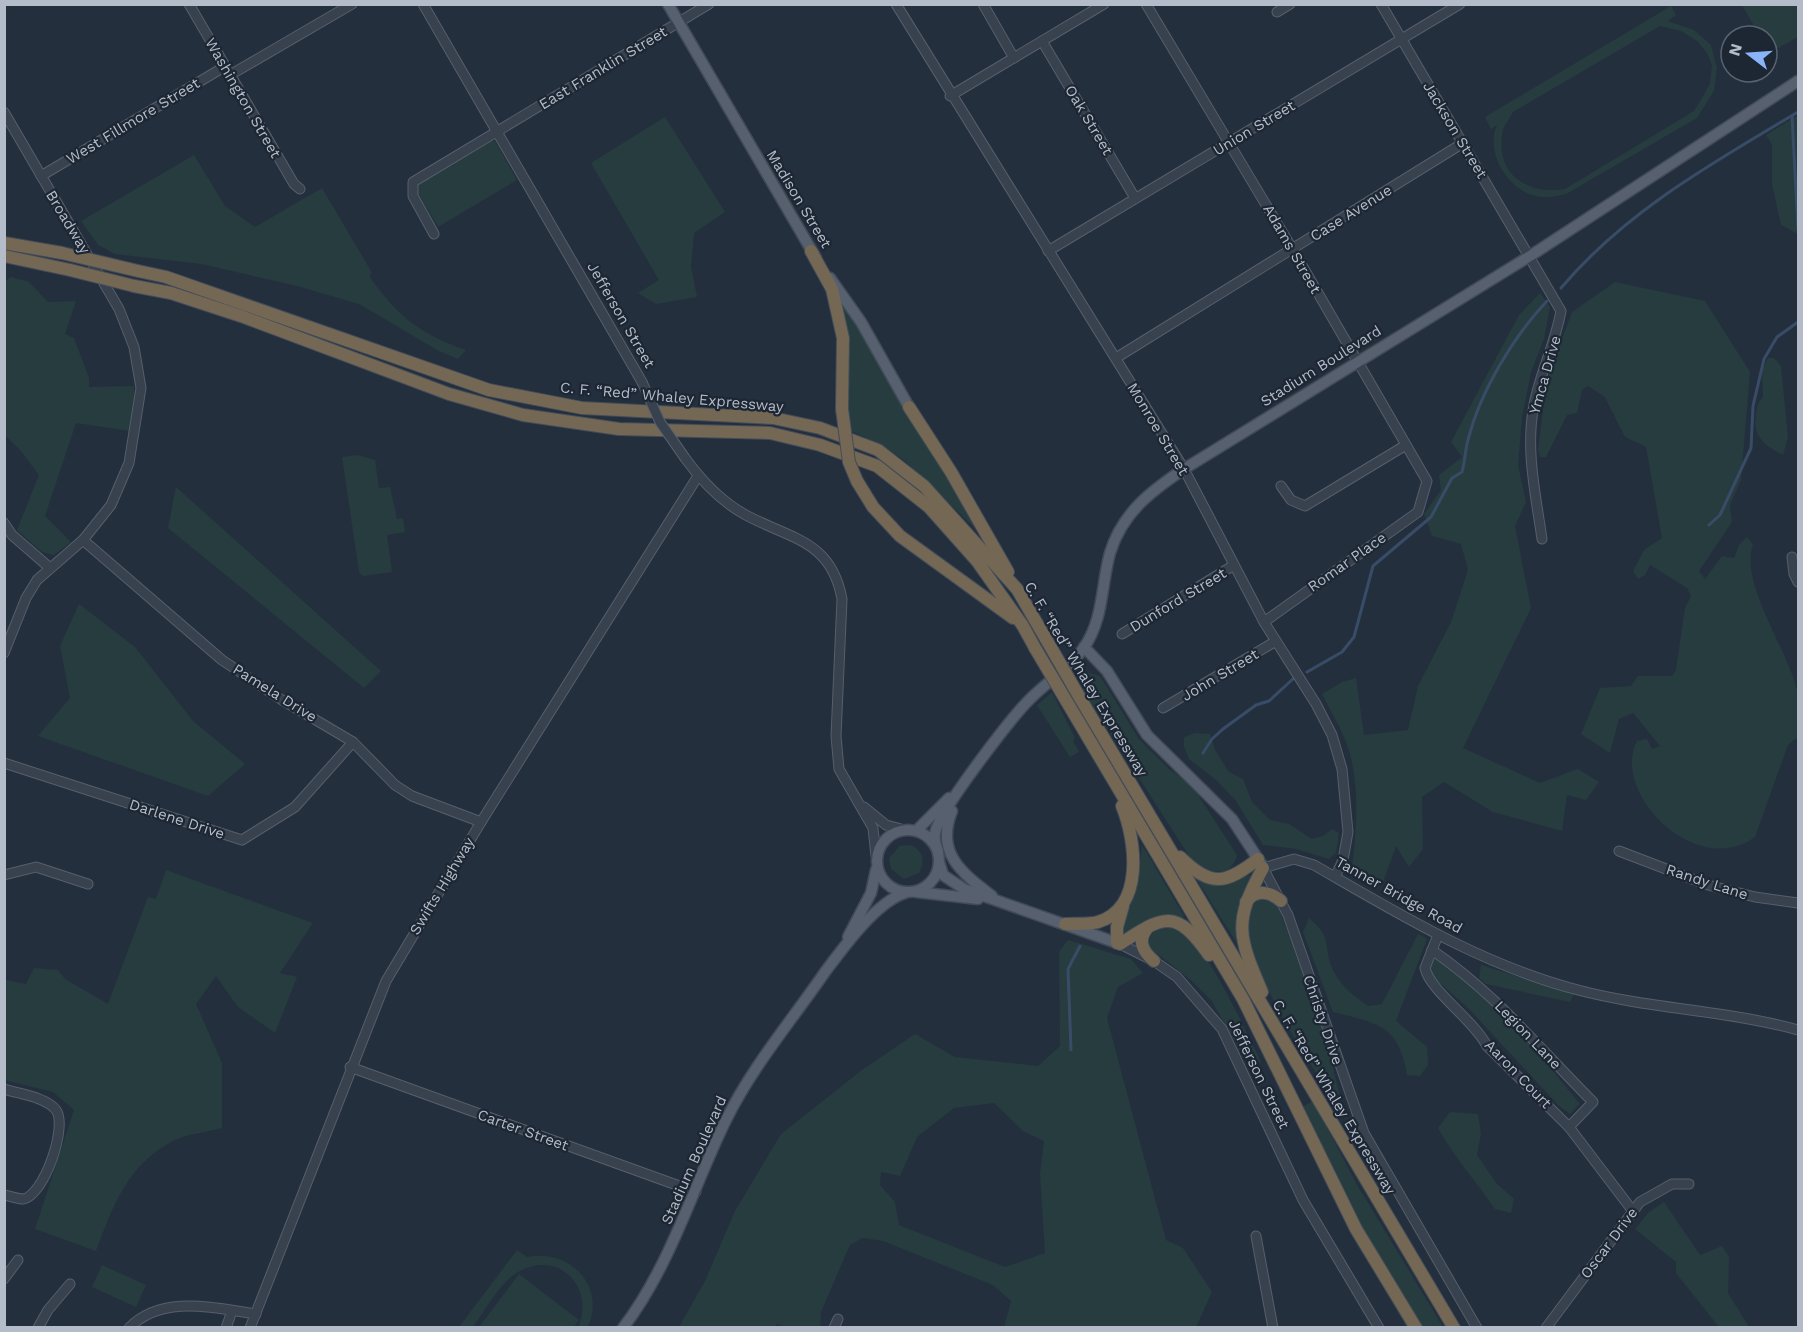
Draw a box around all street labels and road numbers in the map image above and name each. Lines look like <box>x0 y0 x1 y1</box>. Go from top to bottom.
street label: East Franklin Street <box>536 22 671 113</box>
street label: Washington Street <box>201 35 285 162</box>
street label: West Fillmore Street <box>63 74 204 168</box>
street label: Jackson Street <box>1419 78 1491 182</box>
street label: Oak Street <box>1061 82 1117 159</box>
street label: Union Street <box>1210 96 1299 160</box>
street label: Madison Street <box>763 147 836 252</box>
street label: Case Avenue <box>1307 181 1395 245</box>
street label: Broadway <box>42 187 94 257</box>
street label: Adams Street <box>1259 201 1325 297</box>
street label: Jefferson Street <box>583 259 659 372</box>
street label: Stadium Boulevard <box>1257 322 1385 410</box>
street label: Ymca Drive <box>1525 334 1565 416</box>
street label: C. F. “Red” Whaley Expressway <box>560 378 785 416</box>
street label: Monroe Street <box>1123 379 1193 479</box>
street label: Romar Place <box>1304 528 1390 596</box>
street label: Dunford Street <box>1126 564 1230 636</box>
street label: C. F. “Red” Whaley Expressway <box>1021 578 1152 780</box>
street label: John Street <box>1178 645 1262 705</box>
street label: Pamela Drive <box>230 660 320 726</box>
street label: Darlene Drive <box>127 795 227 843</box>
street label: Swifts Highway <box>406 834 478 938</box>
street label: Tanner Bridge Road <box>1333 853 1465 937</box>
street label: Randy Lane <box>1664 860 1750 904</box>
street label: Christy Drive <box>1299 973 1347 1067</box>
street label: C. F. “Red” Whaley Expressway <box>1269 996 1400 1198</box>
street label: Legion Lane <box>1491 997 1565 1073</box>
street label: Jefferson Street <box>1225 1016 1294 1132</box>
street label: Aaron Court <box>1481 1036 1556 1112</box>
street label: Stadium Boulevard <box>658 1093 730 1227</box>
street label: Carter Street <box>475 1105 572 1155</box>
street label: Oscar Drive <box>1576 1204 1642 1282</box>

